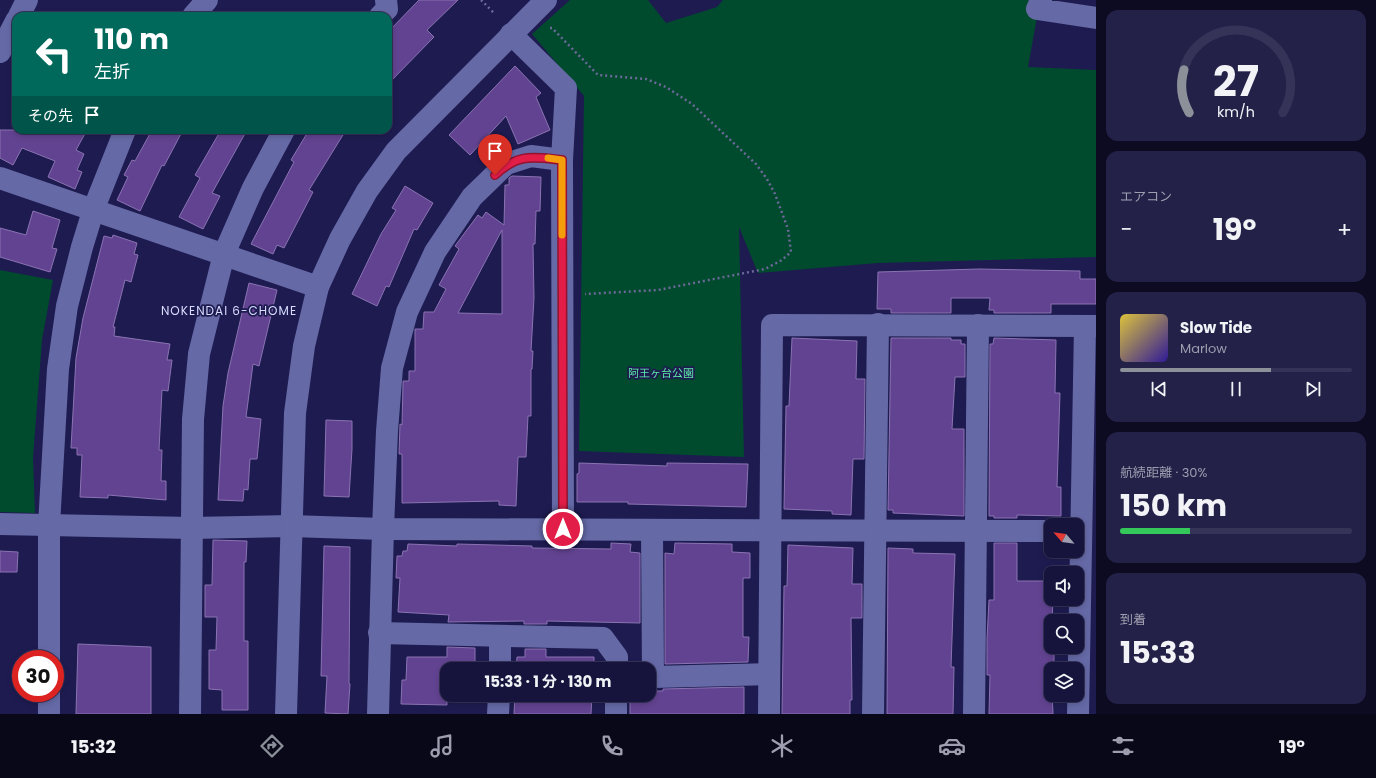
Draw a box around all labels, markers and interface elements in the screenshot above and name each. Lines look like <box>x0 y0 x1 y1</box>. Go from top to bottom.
text: 110 m <box>94 20 169 59</box>
icon: left <box>28 28 80 80</box>
text: 27 <box>1213 52 1259 111</box>
text: 左折 <box>94 59 130 84</box>
text: km/h <box>1217 102 1255 122</box>
icon: arrive <box>81 104 103 126</box>
text: その先 <box>28 105 73 126</box>
pin <box>478 134 512 175</box>
icon: arrive <box>484 140 506 162</box>
text: エアコン <box>1120 187 1172 206</box>
text: 19° <box>1213 208 1256 251</box>
text: − <box>1120 214 1132 245</box>
text: + <box>1337 214 1352 245</box>
district label: NOKENDAI 6-CHOME <box>161 302 297 319</box>
text: Slow Tide <box>1180 317 1252 338</box>
text: Marlow <box>1180 339 1227 358</box>
park label: 阿王ヶ台公園 <box>628 365 694 381</box>
icon: previous <box>1148 378 1170 400</box>
icon: pause <box>1225 378 1247 400</box>
icon: next <box>1302 378 1324 400</box>
text: 航続距離 · 30% <box>1120 463 1207 482</box>
text: 150 km <box>1120 484 1227 527</box>
position arrow <box>542 508 584 550</box>
north arrow <box>1044 518 1084 558</box>
map controls <box>1044 518 1084 702</box>
button: sound <box>1044 566 1084 606</box>
text: 到着 <box>1120 610 1146 629</box>
button: search <box>1044 614 1084 654</box>
text: 15:33 <box>1120 631 1196 674</box>
speed limit sign: 30 <box>12 650 64 702</box>
button: layers <box>1044 662 1084 702</box>
text: 15:33 · 1 分 · 130 m <box>485 671 611 692</box>
icon: directions <box>258 732 286 760</box>
icon: music <box>428 732 456 760</box>
icon: phone <box>598 732 626 760</box>
icon: climate <box>768 732 796 760</box>
icon: car <box>938 732 966 760</box>
icon: filters <box>1109 732 1137 760</box>
text: 15:32 <box>71 734 116 759</box>
text: 19° <box>1279 734 1305 759</box>

